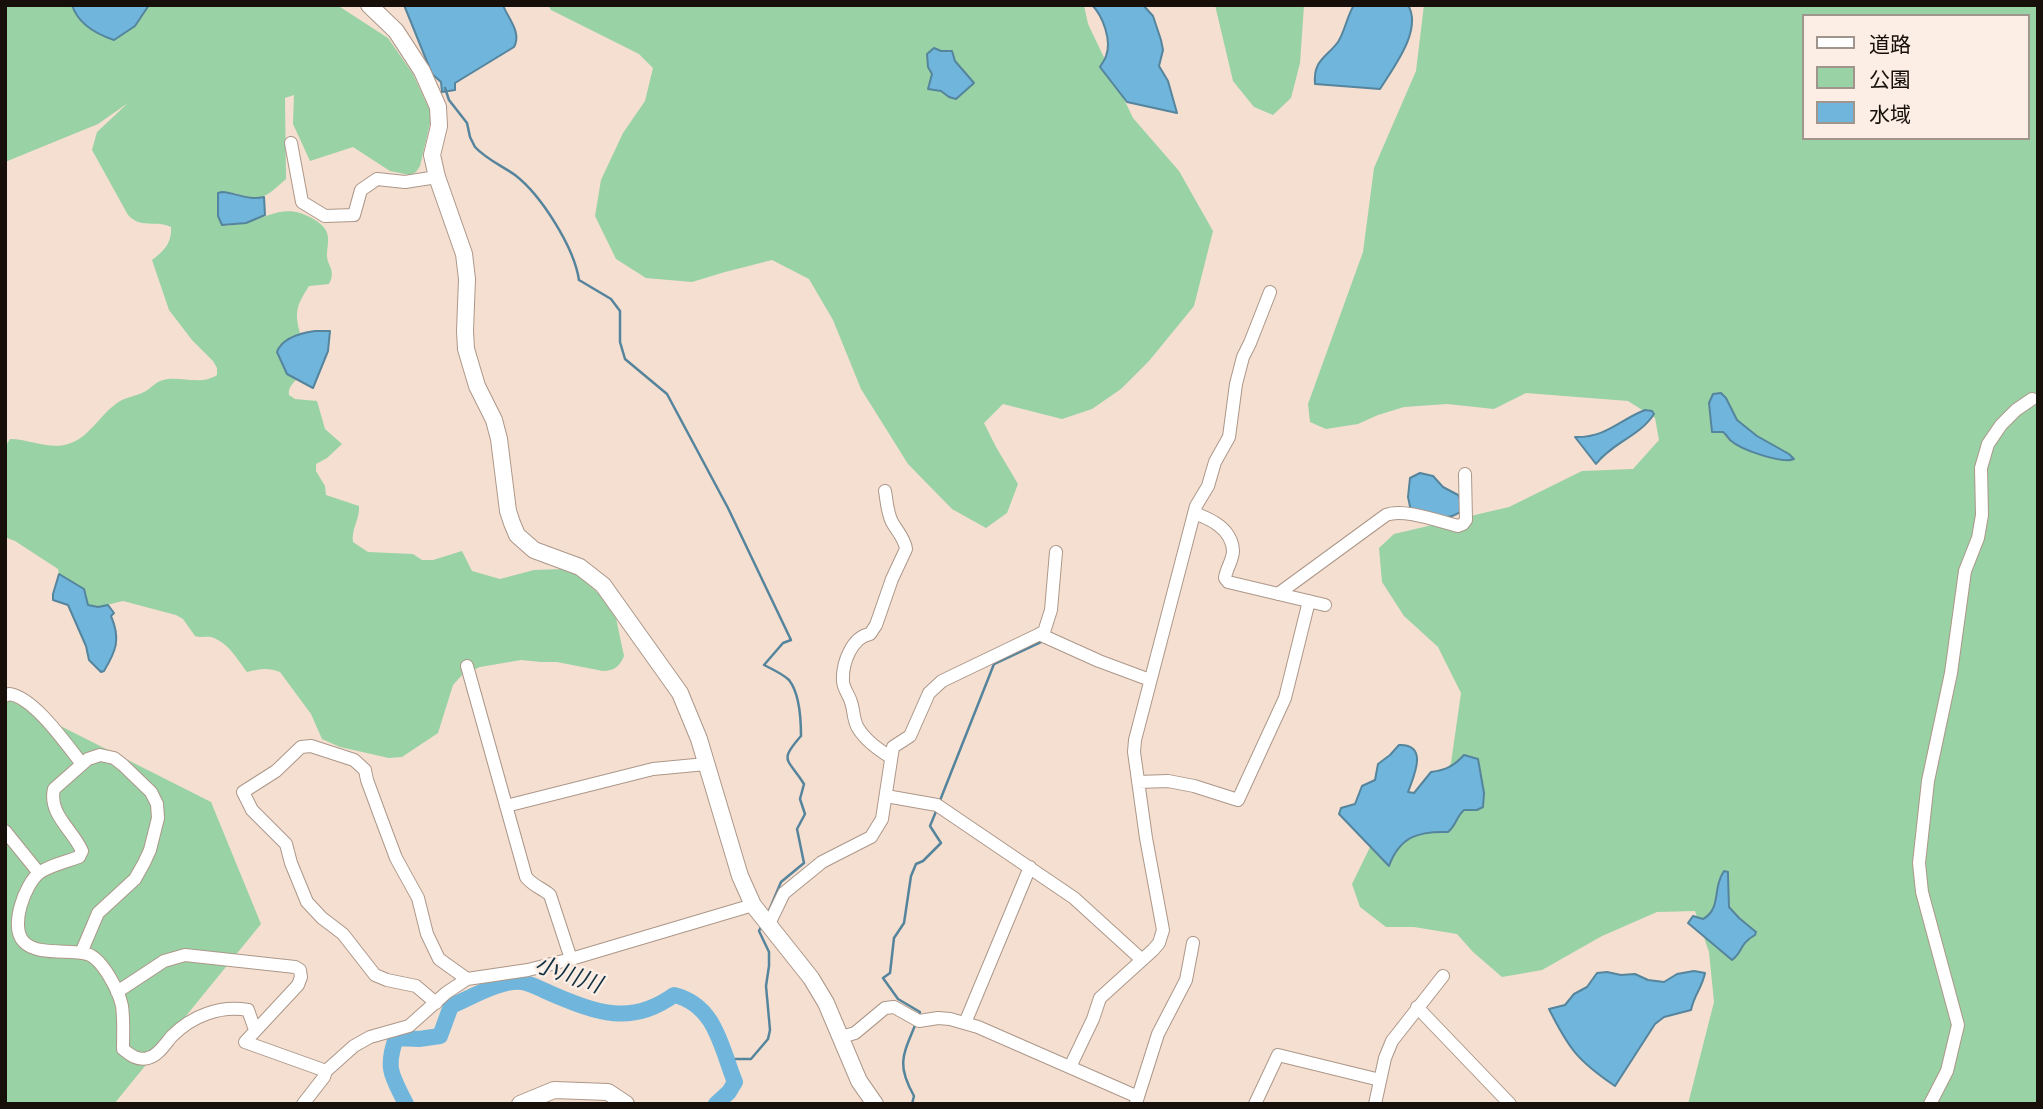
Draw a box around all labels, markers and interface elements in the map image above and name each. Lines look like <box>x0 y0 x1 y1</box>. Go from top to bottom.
legend <box>1801 14 2029 140</box>
text: 道路 <box>1869 32 1911 57</box>
text: 公園 <box>1869 67 1911 92</box>
text: 水域 <box>1869 102 1911 127</box>
water label: 小川川 <box>531 951 605 999</box>

